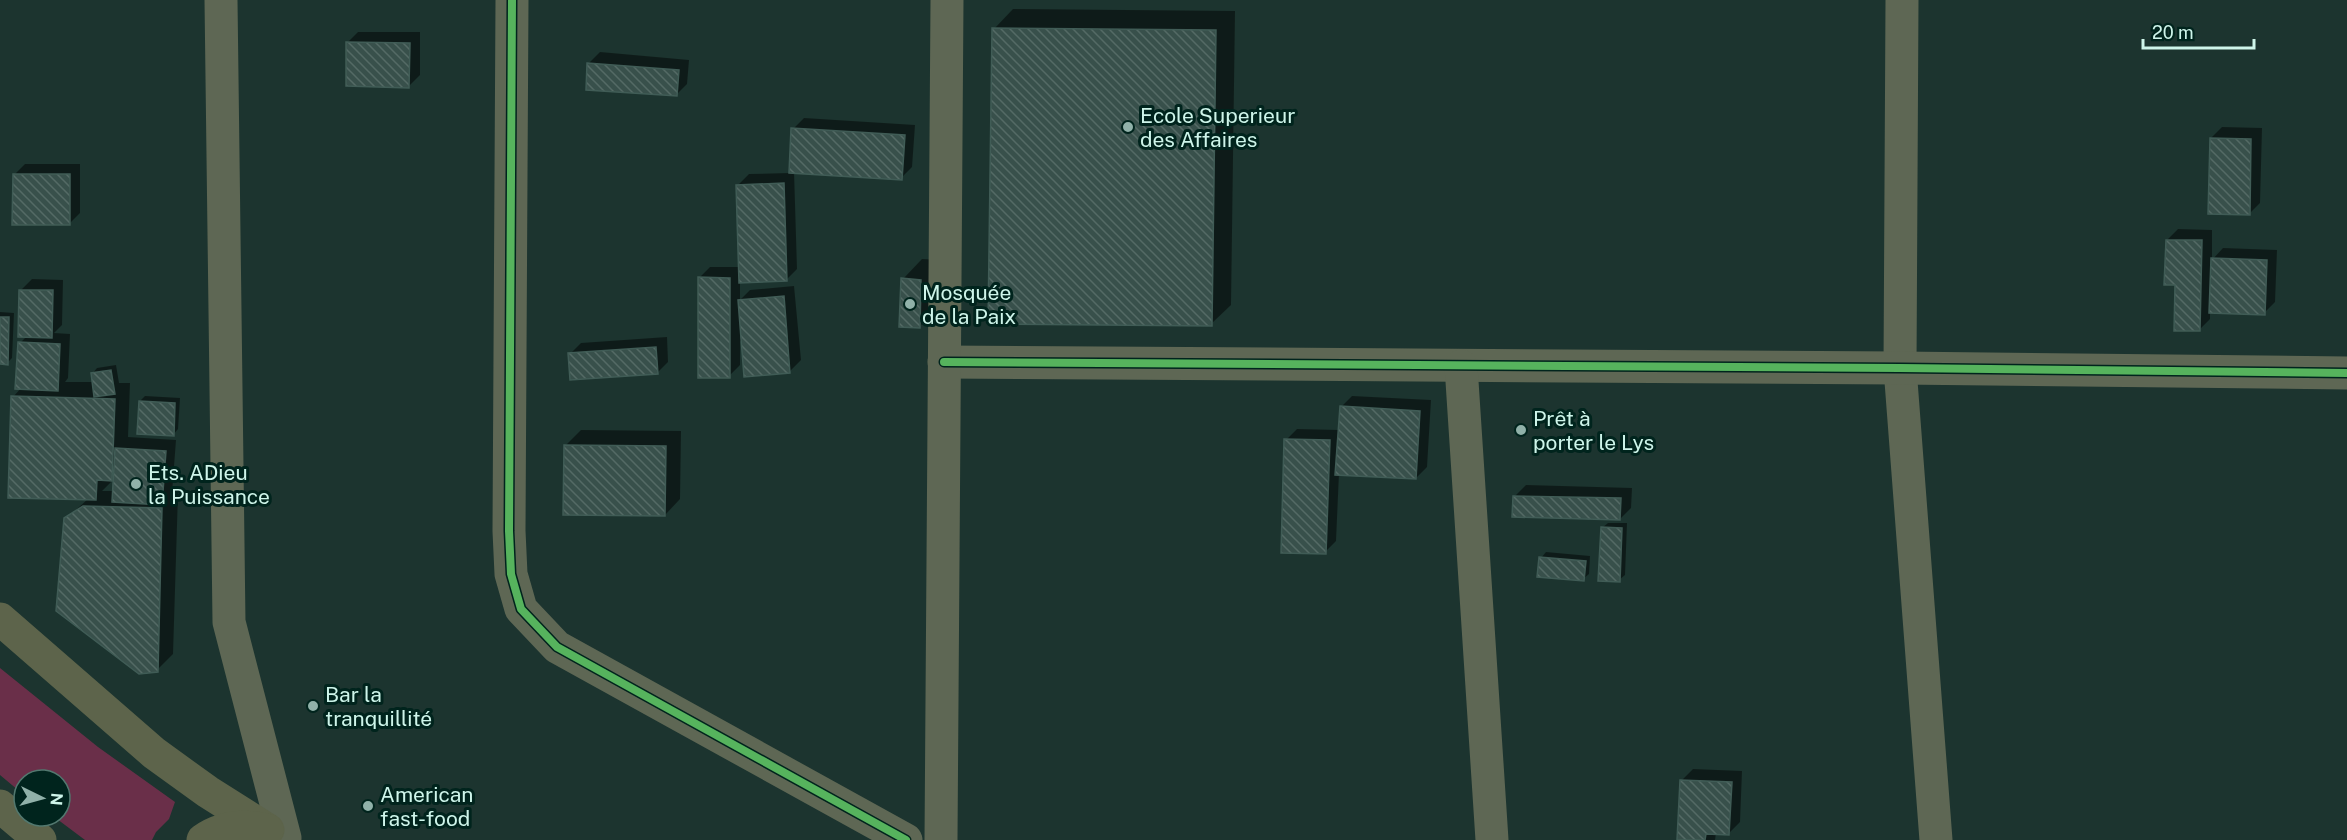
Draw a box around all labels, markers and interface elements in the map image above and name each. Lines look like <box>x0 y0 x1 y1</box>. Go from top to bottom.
scale bar <box>2143 12 2254 50</box>
text: 20 m <box>2152 22 2194 43</box>
place label: Ecole Superieur des Affaires <box>1140 103 1295 152</box>
marker: Ecole Superieur des Affaires <box>1121 120 1135 134</box>
place label: Mosquée de la Paix <box>922 280 1016 329</box>
marker: Mosquée de la Paix <box>903 297 917 311</box>
place label: Prêt à porter le Lys <box>1533 406 1654 455</box>
marker: Prêt à porter le Lys <box>1514 423 1528 437</box>
place label: Ets. ADieu la Puissance <box>148 460 270 509</box>
marker: Ets. ADieu la Puissance <box>129 477 143 491</box>
place label: Bar la tranquillité <box>325 682 432 731</box>
marker: Bar la tranquillité <box>306 699 320 713</box>
north arrow <box>12 768 72 828</box>
place label: American fast-food <box>380 782 473 831</box>
text: N <box>46 792 66 806</box>
marker: American fast-food <box>361 799 375 813</box>

